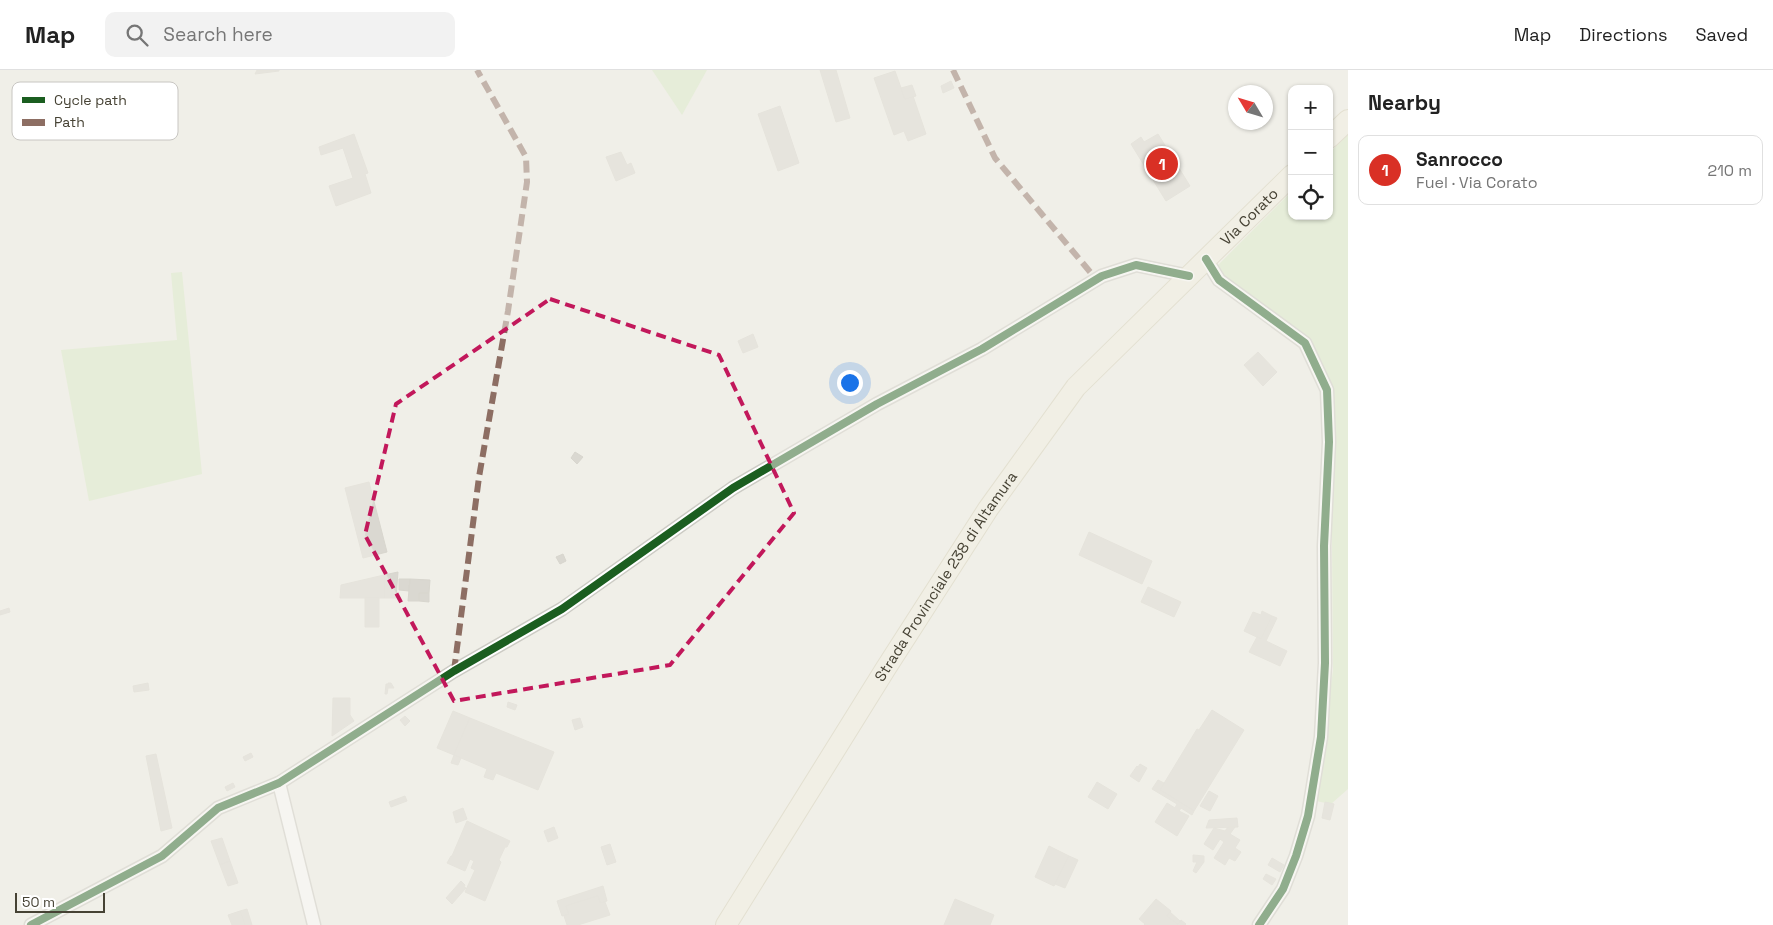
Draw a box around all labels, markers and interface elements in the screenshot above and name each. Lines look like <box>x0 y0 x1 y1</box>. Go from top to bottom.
search box <box>105 12 455 57</box>
text: Map <box>25 19 75 50</box>
icon: search <box>123 21 151 49</box>
text: Search here <box>163 22 273 47</box>
text: Map <box>1514 23 1551 46</box>
text: Directions <box>1579 23 1668 46</box>
text: Saved <box>1696 23 1748 46</box>
legend <box>12 82 178 140</box>
north arrow <box>1228 85 1273 130</box>
map controls <box>1288 85 1333 220</box>
button: + <box>1288 85 1333 130</box>
text: Nearby <box>1368 89 1441 116</box>
text: Cycle path <box>54 91 127 109</box>
text: Path <box>54 113 85 131</box>
button: − <box>1288 130 1333 175</box>
pin: 1 <box>1146 145 1178 183</box>
text: Sanrocco <box>1416 147 1503 172</box>
text: 1 <box>1381 160 1389 181</box>
text: 210 m <box>1708 160 1752 181</box>
text: Fuel · Via Corato <box>1416 172 1538 193</box>
button: locate <box>1288 175 1333 220</box>
street label: Via Corato <box>1216 184 1282 249</box>
your location <box>837 370 863 396</box>
street label: Strada Provinciale 238 di Altamura <box>870 467 1021 685</box>
scale bar <box>15 890 105 913</box>
text: 50 m <box>22 893 55 911</box>

